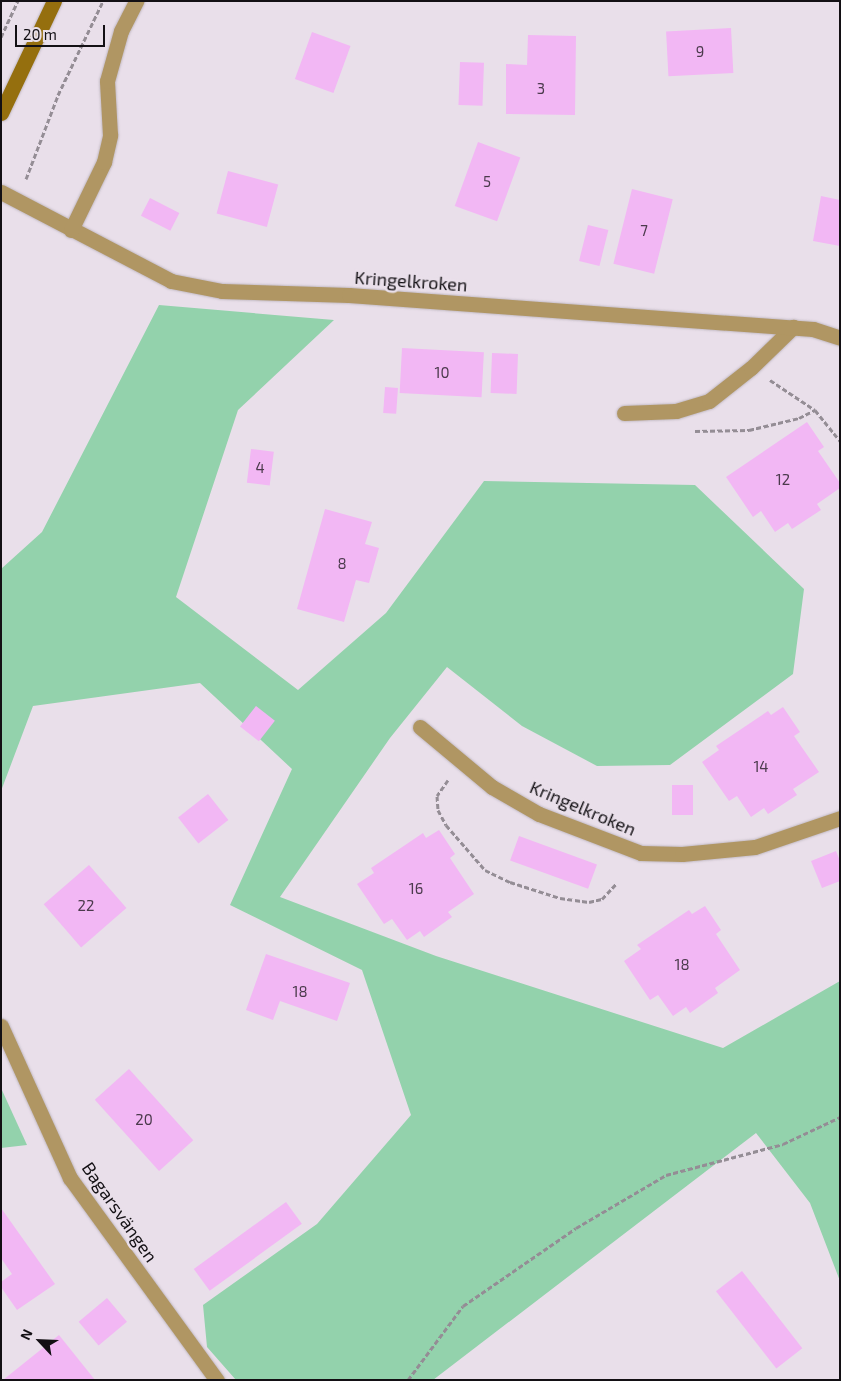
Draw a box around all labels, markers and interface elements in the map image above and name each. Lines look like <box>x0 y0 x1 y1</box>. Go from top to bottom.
scale bar <box>18 15 108 47</box>
text: 20 m <box>23 25 57 43</box>
house number: 9 <box>696 43 704 61</box>
house number: 3 <box>537 80 545 98</box>
house number: 5 <box>483 173 491 191</box>
house number: 7 <box>640 222 648 240</box>
street label: Kringelkroken <box>354 266 468 296</box>
house number: 10 <box>434 364 450 382</box>
house number: 4 <box>255 459 265 477</box>
house number: 12 <box>776 471 790 489</box>
house number: 8 <box>337 555 347 573</box>
house number: 14 <box>753 758 769 776</box>
street label: Kringelkroken <box>527 776 639 840</box>
house number: 16 <box>409 880 423 898</box>
house number: 22 <box>78 897 94 915</box>
house number: 18 <box>674 956 690 974</box>
house number: 18 <box>292 983 308 1001</box>
house number: 20 <box>135 1111 153 1129</box>
street label: Bagarsvängen <box>78 1158 162 1266</box>
north arrow <box>15 1316 65 1366</box>
text: N <box>16 1326 36 1343</box>

